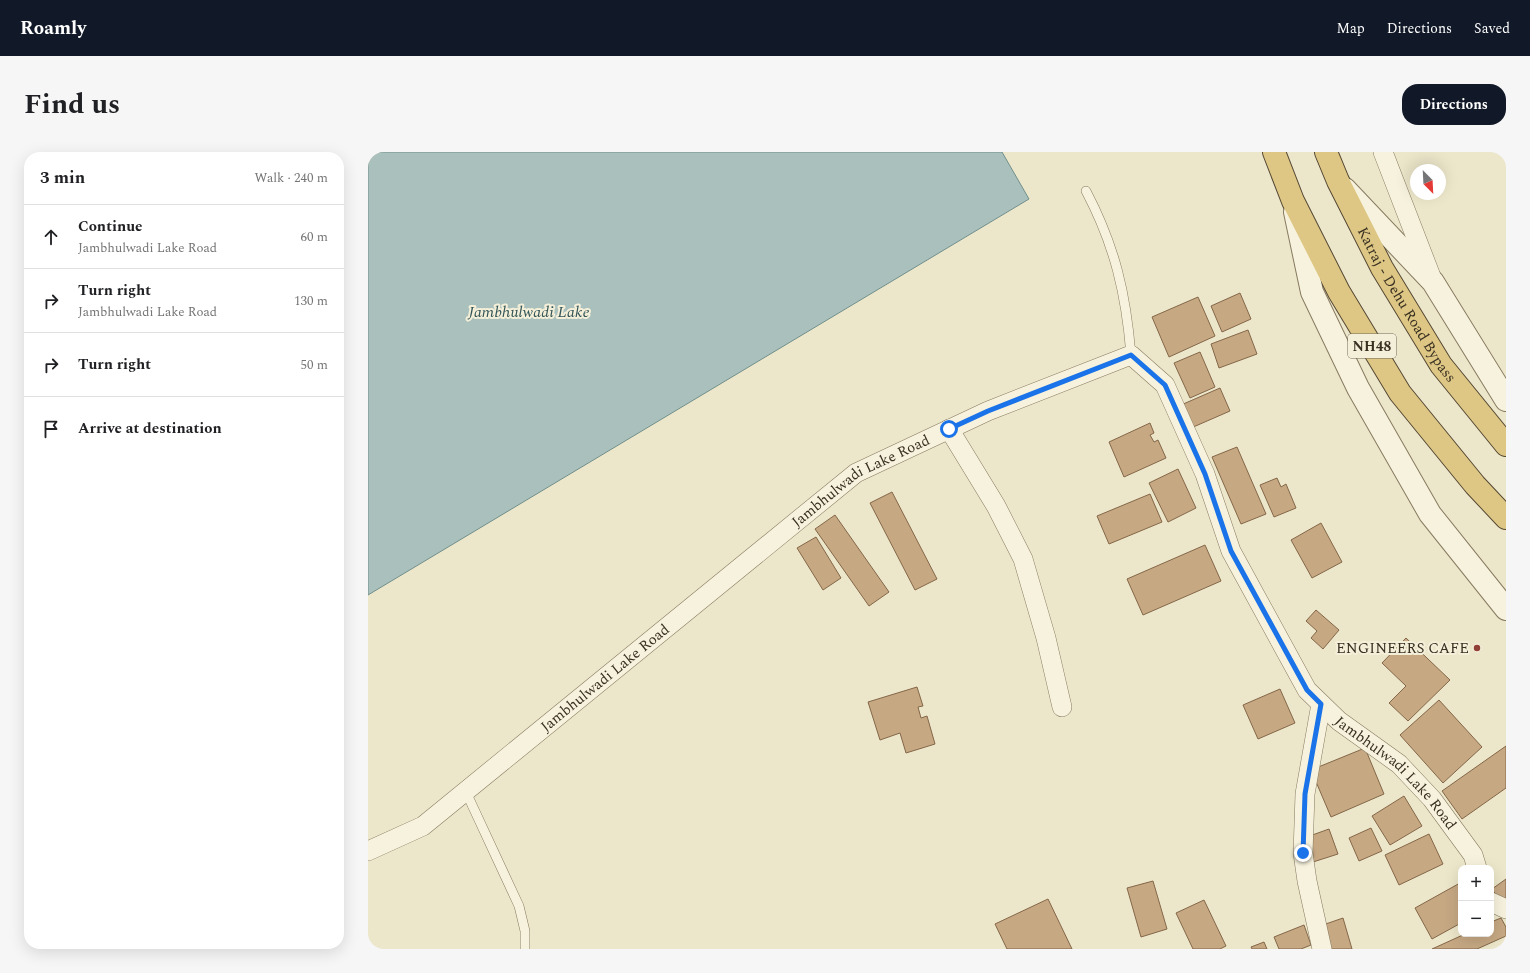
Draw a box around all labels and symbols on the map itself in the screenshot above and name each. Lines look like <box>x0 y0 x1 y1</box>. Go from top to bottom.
north arrow <box>1410 164 1446 200</box>
street label: Katraj - Dehu Road Bypass <box>1351 223 1462 387</box>
water label: Jambhulwadi Lake <box>468 300 590 324</box>
road number: NH48 <box>1348 334 1396 358</box>
route start <box>940 420 958 438</box>
street label: Jambhulwadi Lake Road <box>786 428 934 533</box>
street label: Jambhulwadi Lake Road <box>535 618 674 737</box>
place label: ENGINEERS CAFE <box>1336 637 1469 660</box>
marker: ENGINEERS CAFE <box>1472 643 1482 653</box>
street label: Jambhulwadi Lake Road <box>1329 711 1462 835</box>
route end <box>1294 844 1312 862</box>

